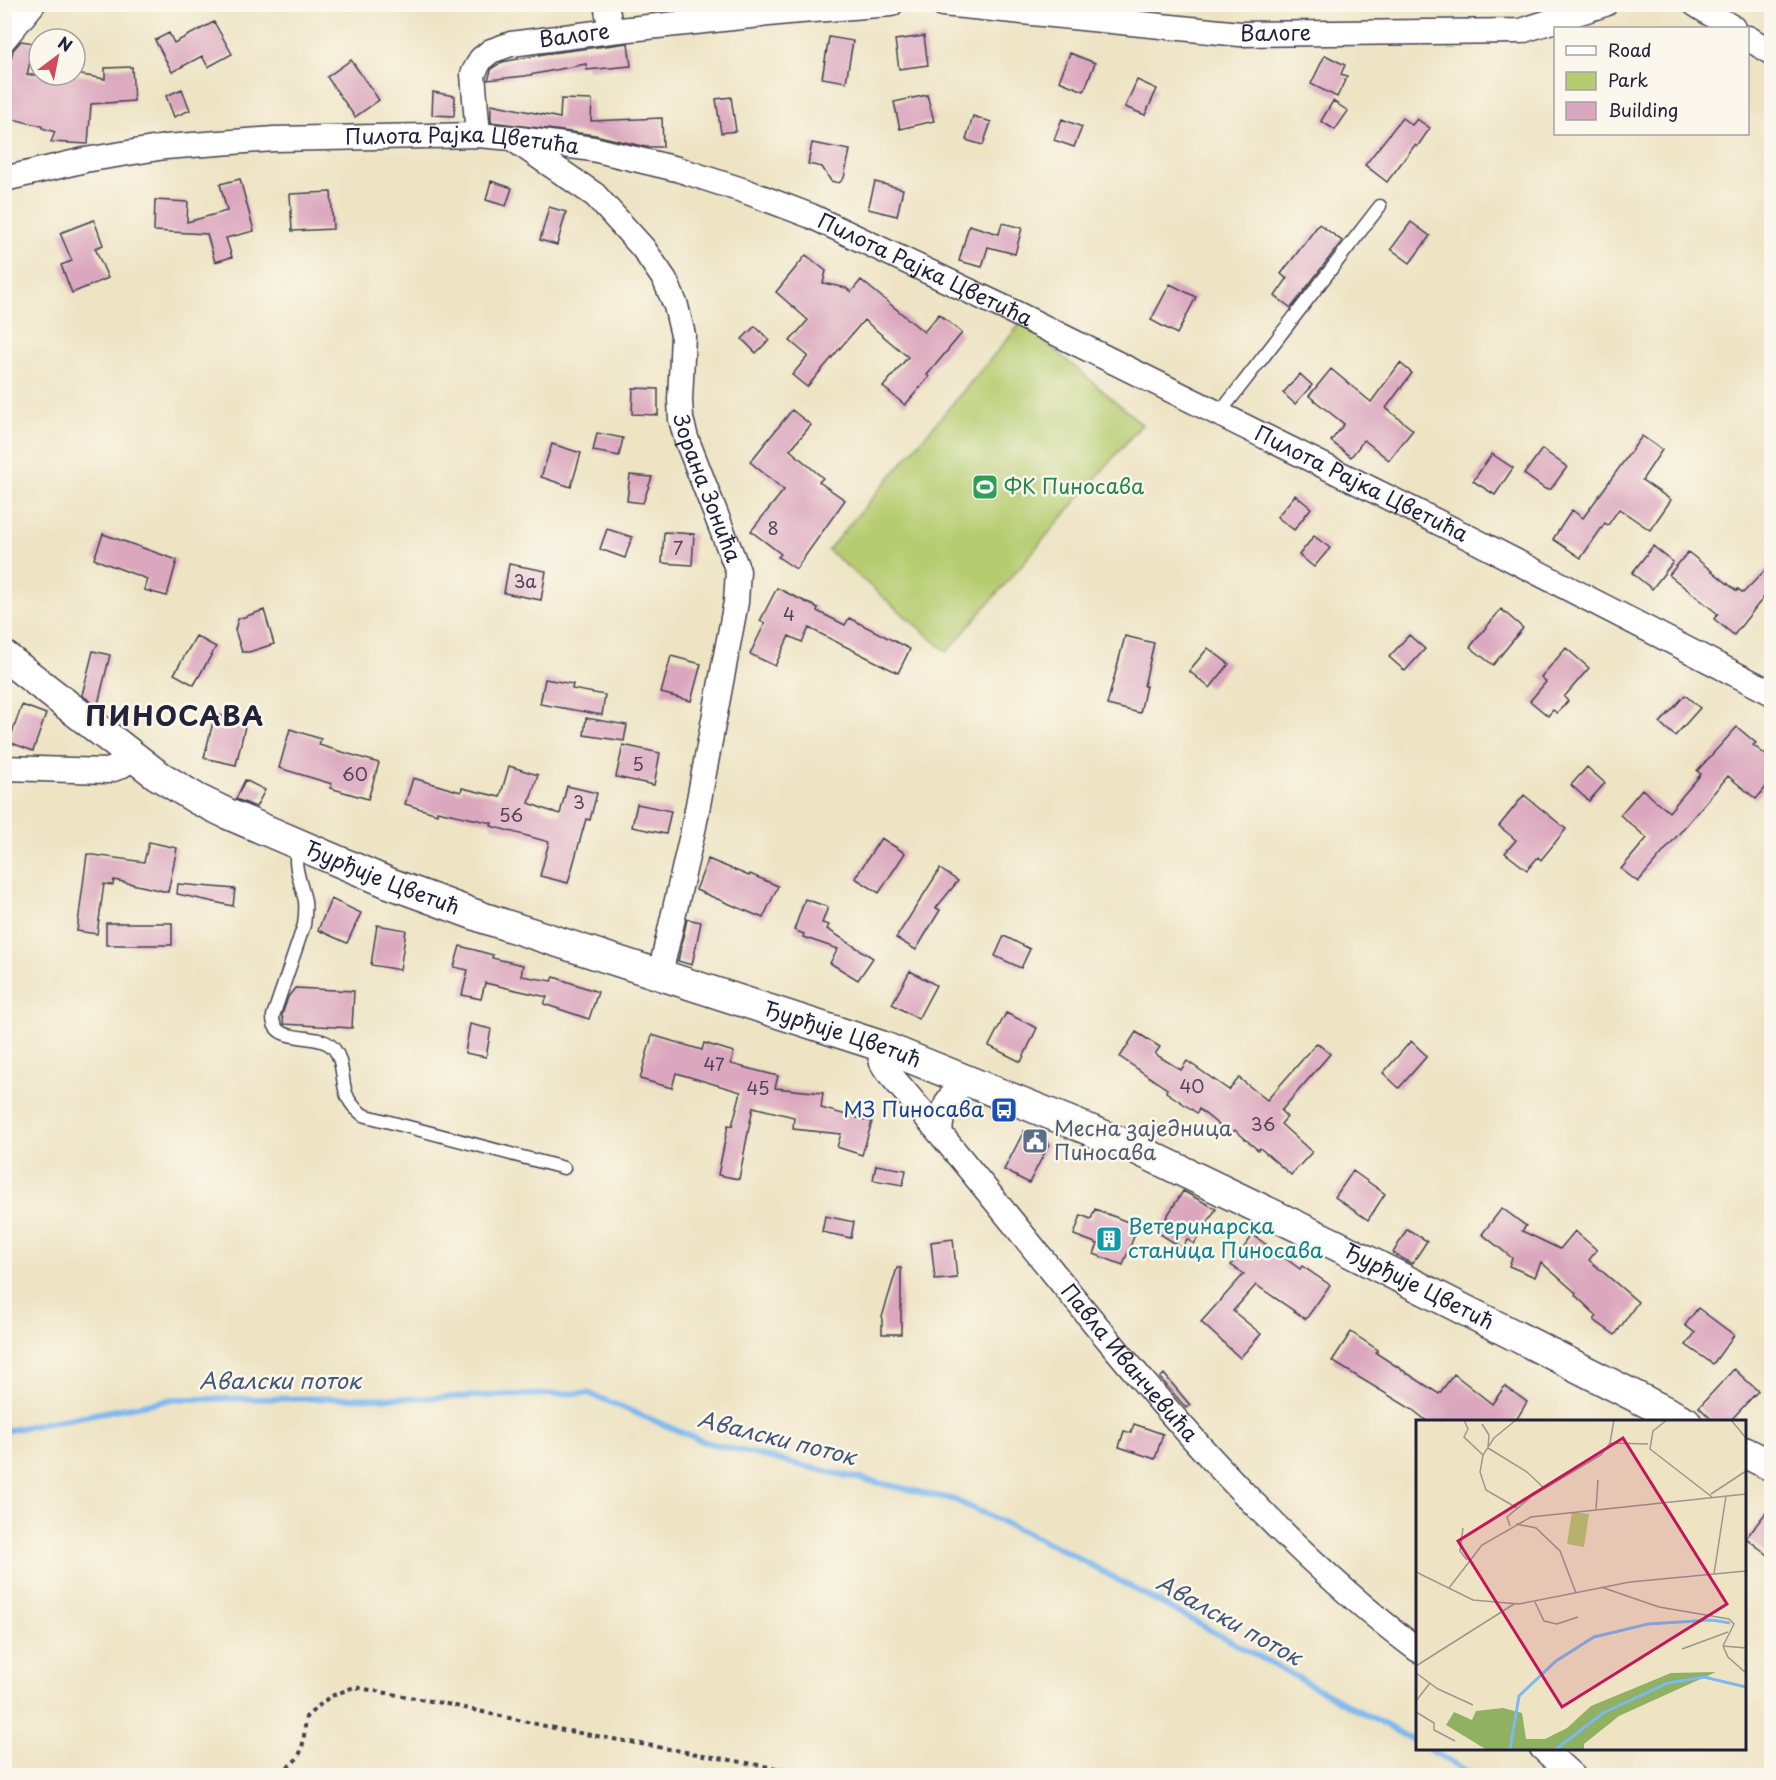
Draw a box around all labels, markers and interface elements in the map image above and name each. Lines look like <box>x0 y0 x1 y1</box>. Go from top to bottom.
street label: Валоге <box>537 13 611 54</box>
street label: Валоге <box>1240 15 1311 48</box>
north arrow <box>27 27 87 87</box>
legend <box>1554 27 1749 135</box>
text: N <box>54 30 77 57</box>
text: Road <box>1608 36 1652 63</box>
text: Park <box>1608 66 1648 93</box>
text: Building <box>1608 96 1678 123</box>
street label: Пилота Рајка Цветића <box>345 117 582 161</box>
street label: Пилота Рајка Цветића <box>813 204 1039 334</box>
street label: Зорана Зонића <box>666 409 751 567</box>
street label: Пилота Рајка Цветића <box>1250 416 1475 549</box>
place label: ФК Пиносава <box>1004 469 1145 501</box>
sports icon: ФК Пиносава <box>970 472 1000 502</box>
house number: 8 <box>767 514 779 541</box>
house number: 7 <box>673 534 683 561</box>
house number: 3a <box>513 567 537 594</box>
house number: 4 <box>783 600 795 627</box>
district label: ПИНОСАВА <box>85 694 265 735</box>
house number: 5 <box>632 750 644 777</box>
house number: 60 <box>342 760 368 787</box>
house number: 3 <box>573 788 585 815</box>
house number: 56 <box>499 801 523 828</box>
street label: Ђурђије Цветић <box>301 831 465 922</box>
street label: Ђурђије Цветић <box>760 991 926 1075</box>
house number: 47 <box>703 1050 725 1077</box>
house number: 40 <box>1179 1072 1205 1099</box>
house number: 45 <box>747 1074 770 1101</box>
place label: МЗ Пиносава <box>843 1092 985 1124</box>
bus stop icon: МЗ Пиносава <box>989 1095 1019 1125</box>
house number: 36 <box>1251 1110 1275 1137</box>
place label: Месна заједница Пиносава <box>1054 1111 1233 1167</box>
public building icon: Месна заједница Пиносава <box>1020 1126 1050 1156</box>
place label: Ветеринарска станица Пиносава <box>1128 1209 1324 1265</box>
building icon: Ветеринарска станица Пиносава <box>1094 1224 1124 1254</box>
street label: Ђурђије Цветић <box>1339 1234 1500 1336</box>
street label: Павла Иванчевића <box>1054 1276 1207 1449</box>
water label: Авалски поток <box>199 1363 363 1396</box>
water label: Авалски поток <box>695 1401 862 1473</box>
inset map <box>1416 1420 1746 1750</box>
water label: Авалски поток <box>1151 1565 1310 1673</box>

